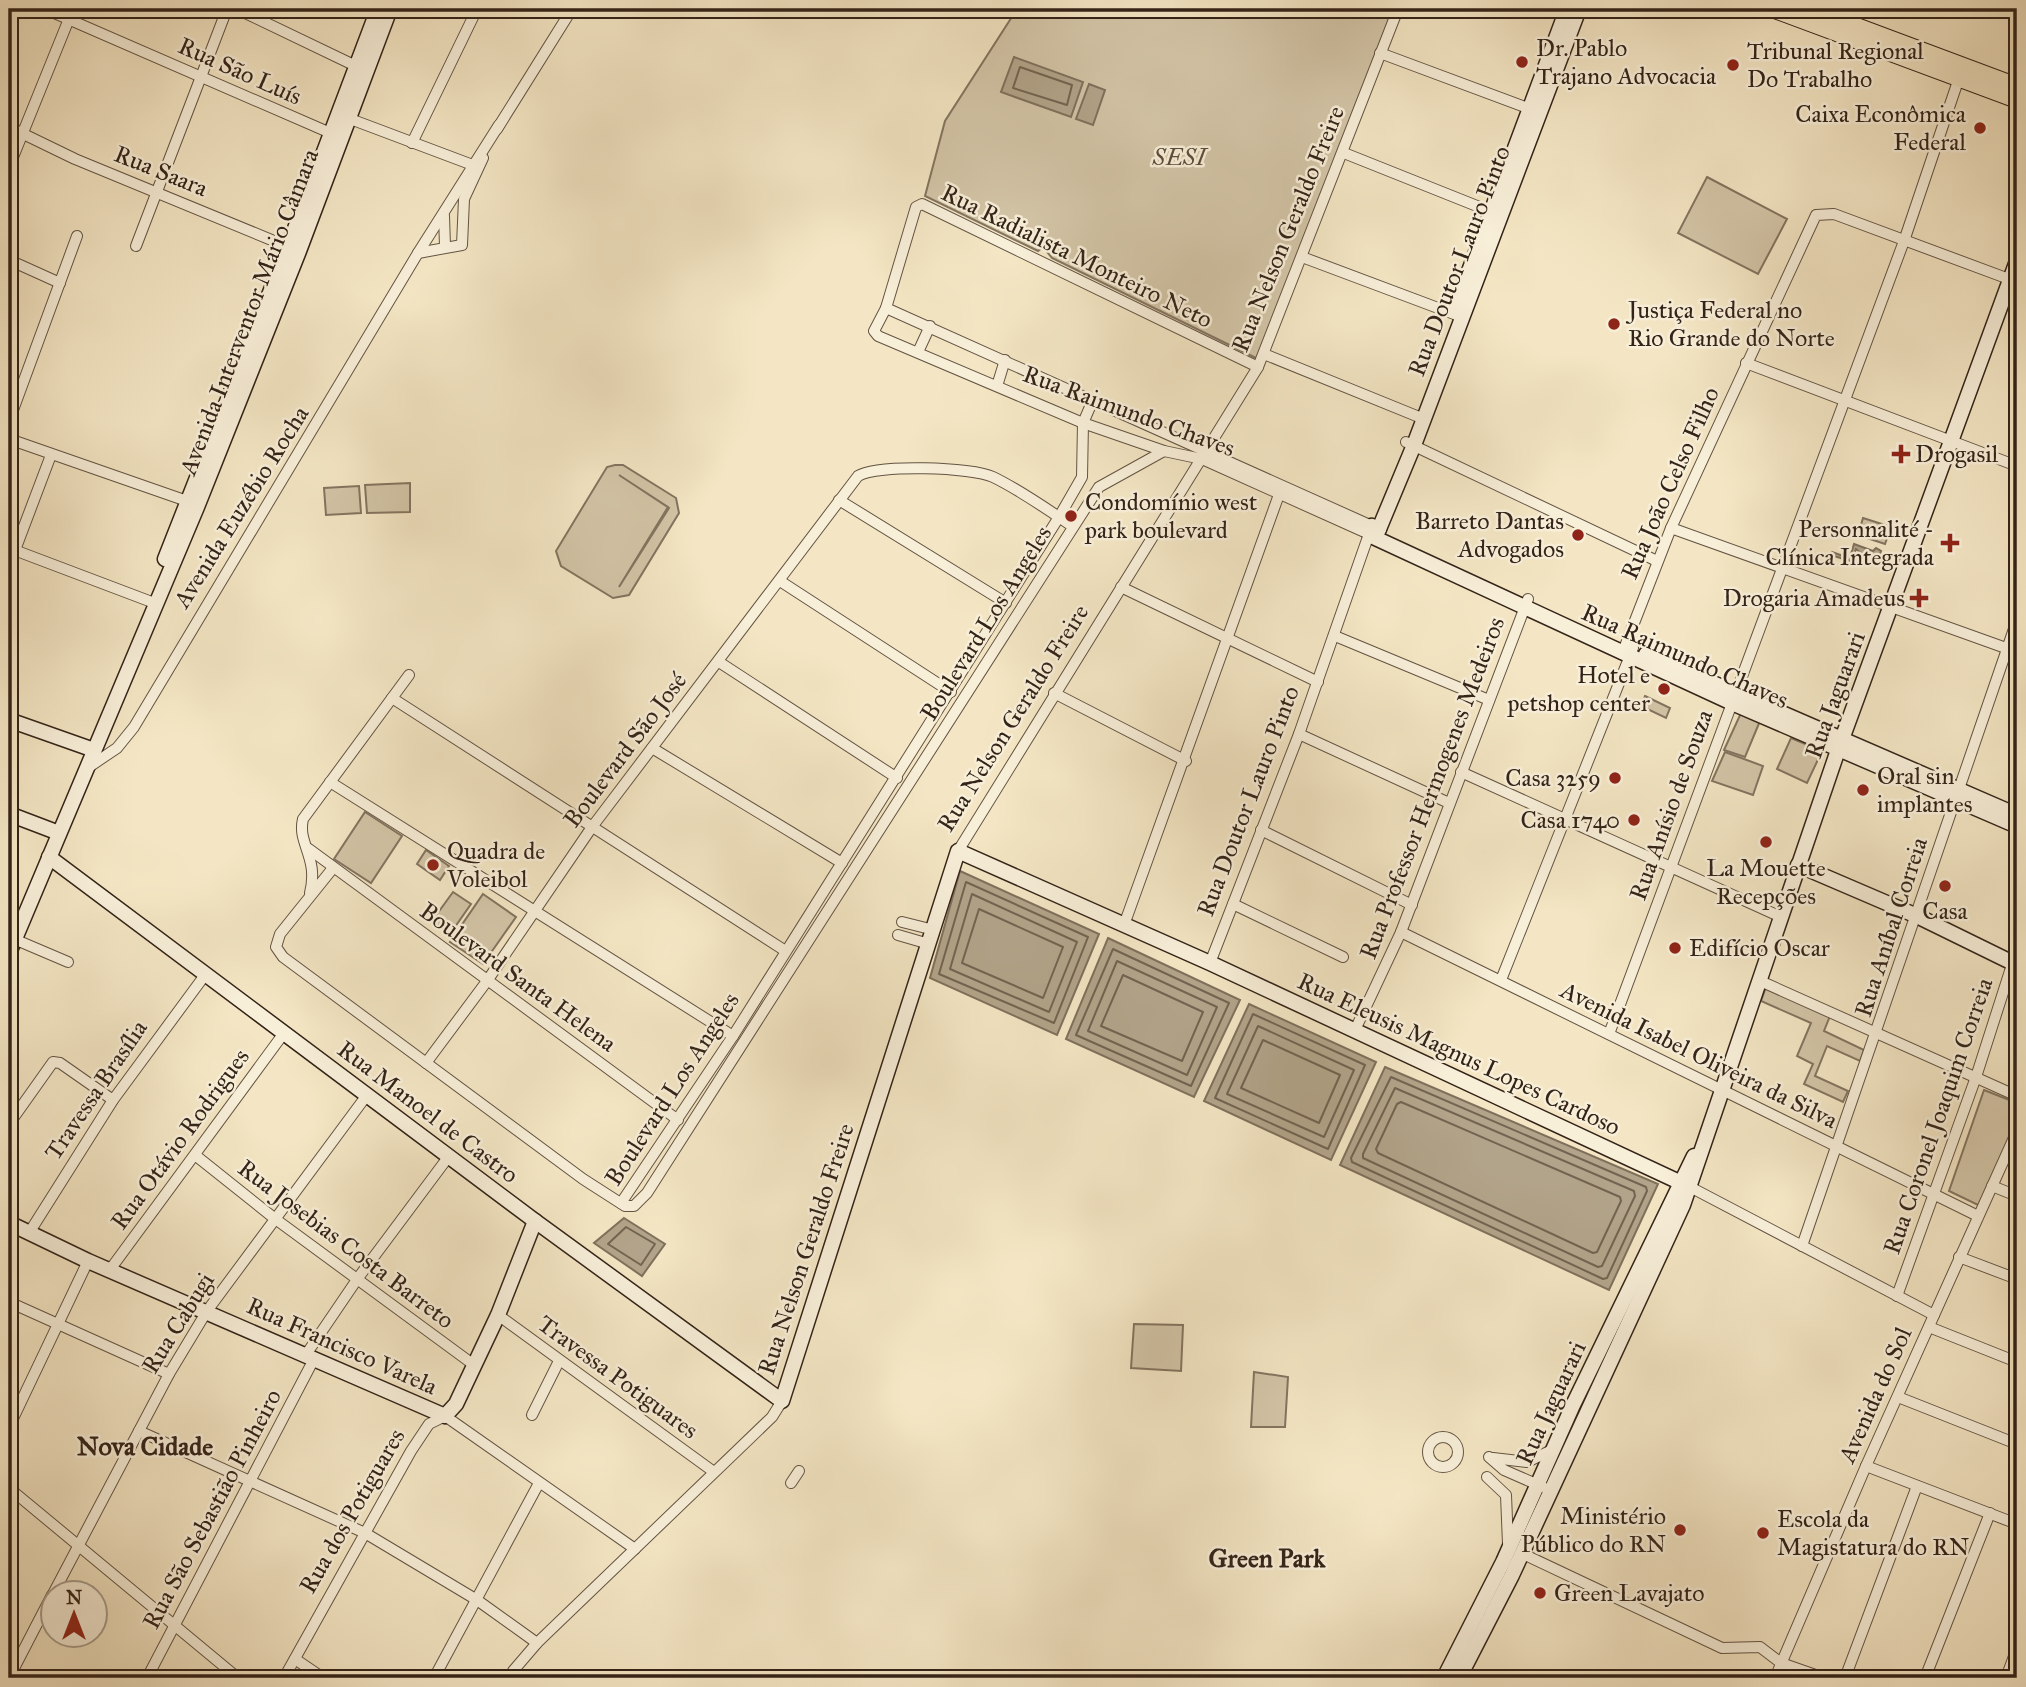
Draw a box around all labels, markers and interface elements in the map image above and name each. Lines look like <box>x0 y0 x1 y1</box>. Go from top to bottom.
street label: Rua São Luís <box>174 30 306 112</box>
place label: Dr. Pablo Trajano Advocacia <box>1536 33 1717 91</box>
place label: Tribunal Regional Do Trabalho <box>1747 36 1924 94</box>
marker: Dr. Pablo Trajano Advocacia <box>1514 54 1530 70</box>
marker: Tribunal Regional Do Trabalho <box>1725 57 1741 73</box>
place label: Caixa Econômica Federal <box>1795 99 1967 157</box>
street label: Rua Nelson Geraldo Freire <box>1225 102 1351 356</box>
marker: Caixa Econômica Federal <box>1972 120 1988 136</box>
street label: Rua Saara <box>110 139 213 204</box>
street label: Rua Doutor Lauro Pinto <box>1401 141 1517 381</box>
park label: SESI <box>1152 142 1209 172</box>
street label: Avenida Interventor Mário Câmara <box>172 144 325 480</box>
street label: Rua Radialista Monteiro Neto <box>937 177 1217 335</box>
place label: Justiça Federal no Rio Grande do Norte <box>1625 295 1835 353</box>
marker: Justiça Federal no Rio Grande do Norte <box>1606 316 1622 332</box>
street label: Rua Raimundo Chaves <box>1019 359 1239 463</box>
street label: Rua João Celso Filho <box>1614 382 1726 584</box>
street label: Avenida Euzébio Rocha <box>166 400 316 614</box>
place label: Drogasil <box>1915 439 1999 469</box>
marker: Drogasil <box>1893 446 1909 462</box>
place label: Condomínio west park boulevard <box>1084 487 1258 545</box>
place label: Barreto Dantas Advogados <box>1415 506 1564 564</box>
marker: Condomínio west park boulevard <box>1063 508 1079 524</box>
place label: Personnalité - Clínica Integrada <box>1765 514 1935 572</box>
street label: Boulevard Los Angeles <box>914 520 1058 726</box>
marker: Barreto Dantas Advogados <box>1570 527 1586 543</box>
marker: Personnalité - Clínica Integrada <box>1940 533 1960 553</box>
place label: Drogaria Amadeus <box>1723 583 1905 613</box>
marker: Drogaria Amadeus <box>1911 590 1927 606</box>
street label: Rua Raimundo Chaves <box>1577 597 1793 715</box>
street label: Rua Nelson Geraldo Freire <box>931 599 1095 837</box>
street label: Rua Professor Hermogenes Medeiros <box>1353 613 1511 963</box>
street label: Rua Jaguarari <box>1798 627 1872 763</box>
place label: Hotel e petshop center <box>1507 660 1650 718</box>
street label: Boulevard São José <box>557 666 693 834</box>
street label: Rua Doutor Lauro Pinto <box>1190 681 1306 921</box>
marker: Hotel e petshop center <box>1656 681 1672 697</box>
street label: Rua Anísio de Souza <box>1623 705 1720 904</box>
place label: Oral sin implantes <box>1877 761 1972 819</box>
place label: Casa 3259 <box>1505 763 1601 793</box>
marker: Casa 3259 <box>1607 770 1623 786</box>
marker: Oral sin implantes <box>1855 782 1871 798</box>
place label: Casa 1740 <box>1520 805 1620 835</box>
marker: Casa 1740 <box>1626 812 1642 828</box>
street label: Rua Aníbal Correia <box>1848 833 1934 1021</box>
marker: La Mouette Recepções <box>1758 834 1774 850</box>
place label: Quadra de Voleibol <box>446 836 545 894</box>
place label: La Mouette Recepções <box>1706 853 1826 911</box>
marker: Quadra de Voleibol <box>425 857 441 873</box>
marker: Casa <box>1937 878 1953 894</box>
street label: Boulevard Santa Helena <box>414 896 623 1059</box>
place label: Casa <box>1922 896 1969 926</box>
place label: Edifício Oscar <box>1689 933 1830 963</box>
marker: Edifício Oscar <box>1667 940 1683 956</box>
street label: Rua Eleusis Magnus Lopes Cardoso <box>1293 966 1625 1142</box>
street label: Rua Coronel Joaquim Correia <box>1877 973 2000 1258</box>
street label: Avenida Isabel Oliveira da Silva <box>1555 974 1843 1136</box>
street label: Boulevard Los Angeles <box>598 987 746 1191</box>
street label: Travessa Brasília <box>38 1014 154 1166</box>
street label: Rua Manoel de Castro <box>332 1034 524 1190</box>
street label: Rua Otávio Rodrigues <box>104 1043 256 1235</box>
street label: Rua Nelson Geraldo Freire <box>751 1120 861 1378</box>
street label: Rua Josebias Costa Barreto <box>232 1153 460 1335</box>
street label: Rua Cabugi <box>135 1267 221 1379</box>
street label: Rua Francisco Varela <box>242 1291 443 1402</box>
street label: Travessa Potiguares <box>532 1309 704 1445</box>
street label: Avenida do Sol <box>1831 1322 1918 1468</box>
street label: Rua Jaguarari <box>1509 1336 1593 1470</box>
street label: Rua São Sebastião Pinheiro <box>136 1384 288 1634</box>
street label: Rua dos Potiguares <box>293 1423 411 1599</box>
district label: Nova Cidade <box>77 1430 213 1462</box>
place label: Ministério Público do RN <box>1521 1501 1666 1559</box>
place label: Escola da Magistatura do RN <box>1777 1504 1969 1562</box>
marker: Ministério Público do RN <box>1672 1522 1688 1538</box>
marker: Escola da Magistatura do RN <box>1755 1525 1771 1541</box>
district label: Green Park <box>1209 1542 1326 1574</box>
north arrow <box>38 1578 108 1648</box>
place label: Green Lavajato <box>1554 1578 1705 1608</box>
marker: Green Lavajato <box>1532 1585 1548 1601</box>
text: N <box>66 1586 82 1609</box>

